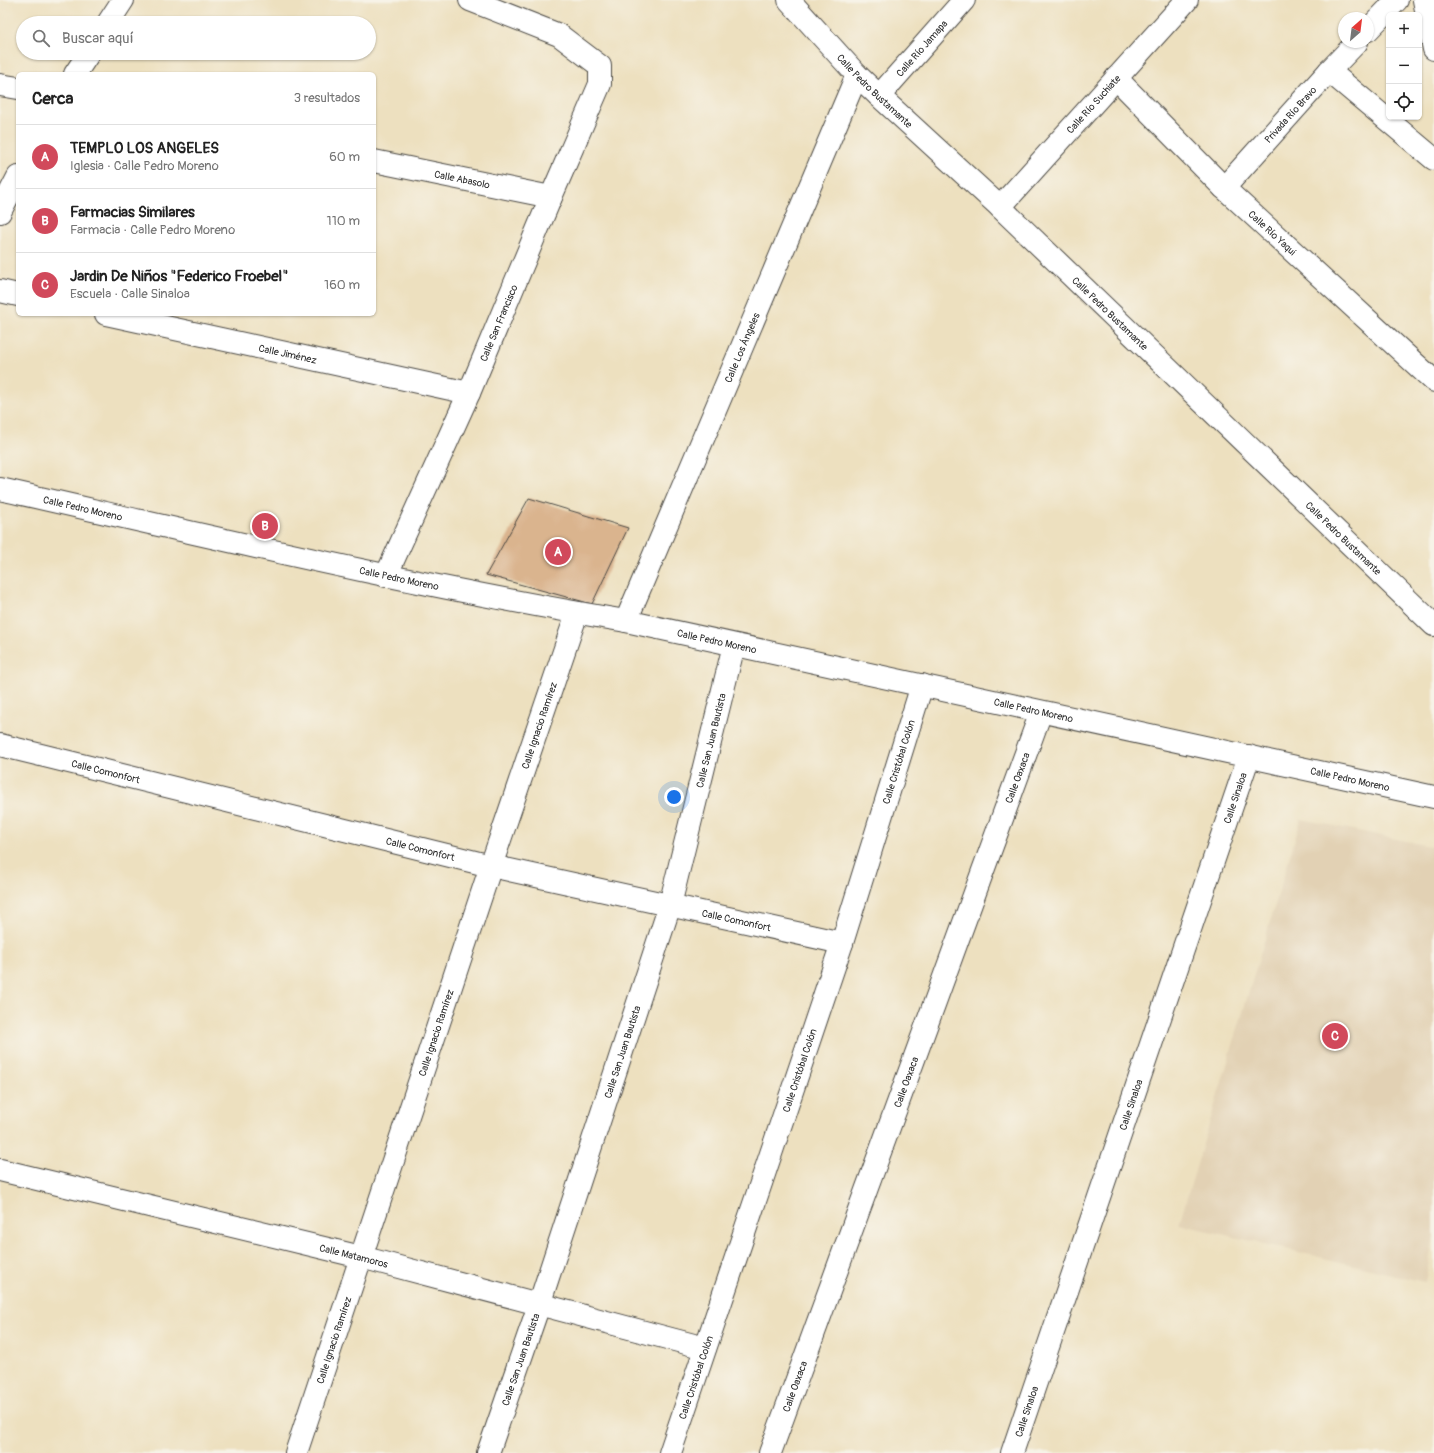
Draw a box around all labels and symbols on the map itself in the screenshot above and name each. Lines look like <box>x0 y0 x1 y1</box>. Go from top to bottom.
north arrow <box>1338 12 1374 48</box>
street label: Calle Río Jamapa <box>894 18 951 79</box>
street label: Calle Pedro Bustamante <box>834 52 915 131</box>
street label: Calle Río Suchiate <box>1064 73 1123 136</box>
street label: Privada Río Bravo <box>1262 84 1320 146</box>
street label: Calle Abasolo <box>433 168 491 192</box>
street label: Calle Río Yaqui <box>1245 208 1298 258</box>
street label: Calle Pedro Bustamante <box>1069 275 1150 353</box>
street label: Calle San Francisco <box>478 282 521 363</box>
street label: Calle Los Ángeles <box>723 311 763 385</box>
street label: Calle Jiménez <box>257 342 318 367</box>
street label: Calle Pedro Moreno <box>42 494 124 524</box>
street label: Calle Pedro Bustamante <box>1303 499 1383 578</box>
pin: B <box>252 511 278 541</box>
pin: A <box>545 537 571 567</box>
street label: Calle Pedro Moreno <box>358 565 440 593</box>
street label: Calle Pedro Moreno <box>676 627 758 656</box>
street label: Calle Ignacio Ramírez <box>519 681 560 771</box>
street label: Calle San Juan Bautista <box>694 692 729 789</box>
street label: Calle Pedro Moreno <box>993 696 1075 725</box>
street label: Calle Cristóbal Colón <box>880 718 918 806</box>
street label: Calle Oaxaca <box>1003 751 1033 805</box>
street label: Calle Comonfort <box>70 758 142 787</box>
street label: Calle Pedro Moreno <box>1309 765 1391 794</box>
street label: Calle Sinaloa <box>1222 771 1250 825</box>
your location <box>664 787 684 807</box>
street label: Calle Comonfort <box>385 835 457 864</box>
street label: Calle Comonfort <box>701 907 773 934</box>
street label: Calle Ignacio Ramírez <box>417 988 457 1078</box>
street label: Calle San Juan Bautista <box>602 1004 644 1100</box>
pin: C <box>1322 1021 1348 1051</box>
street label: Calle Cristóbal Colón <box>780 1027 820 1114</box>
street label: Calle Oaxaca <box>892 1055 921 1109</box>
street label: Calle Sinaloa <box>1117 1078 1146 1132</box>
street label: Calle Matamoros <box>318 1242 390 1271</box>
street label: Calle Ignacio Ramírez <box>314 1295 355 1385</box>
street label: Calle San Juan Bautista <box>500 1312 543 1408</box>
street label: Calle Cristóbal Colón <box>677 1334 716 1421</box>
street label: Calle Oaxaca <box>781 1359 810 1414</box>
street label: Calle Sinaloa <box>1013 1384 1041 1439</box>

